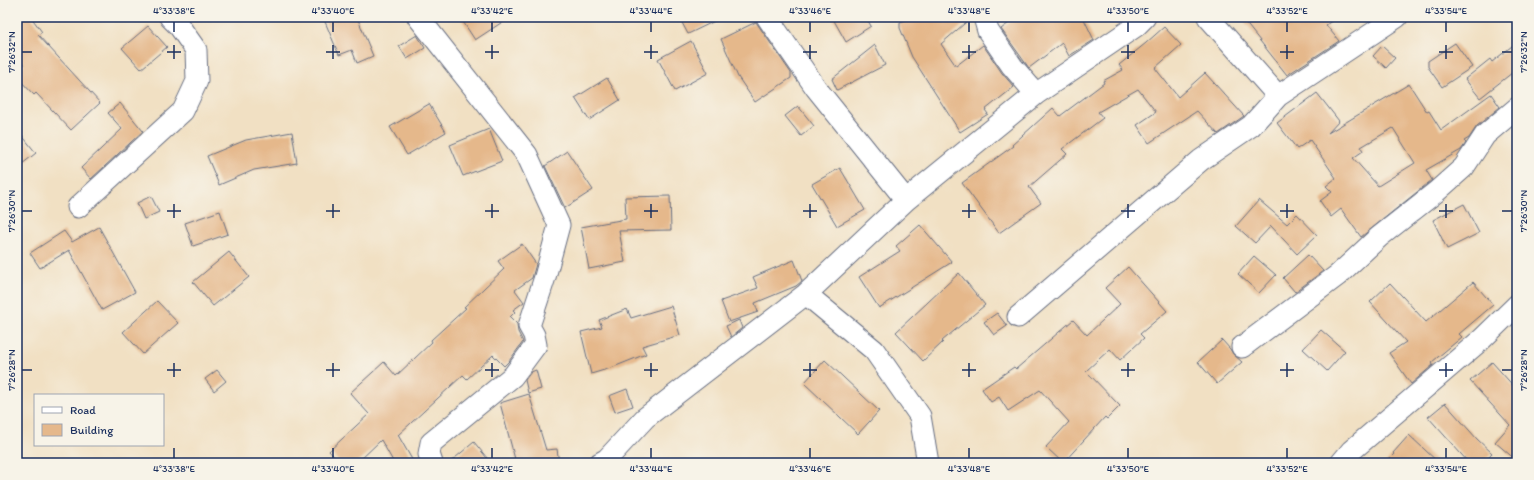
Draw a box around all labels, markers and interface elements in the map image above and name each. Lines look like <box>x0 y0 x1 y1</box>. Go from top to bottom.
text: 4°33'38"E <box>153 4 195 17</box>
text: 4°33'40"E <box>311 4 355 17</box>
text: 4°33'42"E <box>471 4 514 17</box>
text: 4°33'44"E <box>630 4 673 17</box>
text: 4°33'46"E <box>789 4 832 17</box>
text: 4°33'48"E <box>948 4 991 17</box>
text: 4°33'50"E <box>1107 4 1150 17</box>
text: 4°33'52"E <box>1266 4 1308 17</box>
text: 4°33'54"E <box>1425 4 1468 17</box>
text: 7°26'32"N <box>5 31 18 73</box>
text: 7°26'32"N <box>1517 31 1530 73</box>
text: 7°26'30"N <box>5 190 18 232</box>
text: 7°26'30"N <box>1517 190 1530 232</box>
text: 7°26'28"N <box>5 349 18 391</box>
text: 7°26'28"N <box>1517 349 1530 391</box>
legend <box>34 394 164 446</box>
text: Road <box>70 403 96 417</box>
text: Building <box>70 423 114 437</box>
text: 4°33'38"E <box>153 462 195 475</box>
text: 4°33'40"E <box>311 462 355 475</box>
text: 4°33'42"E <box>471 462 514 475</box>
text: 4°33'44"E <box>630 462 673 475</box>
text: 4°33'46"E <box>789 462 832 475</box>
text: 4°33'48"E <box>948 462 991 475</box>
text: 4°33'50"E <box>1107 462 1150 475</box>
text: 4°33'52"E <box>1266 462 1308 475</box>
text: 4°33'54"E <box>1425 462 1468 475</box>

